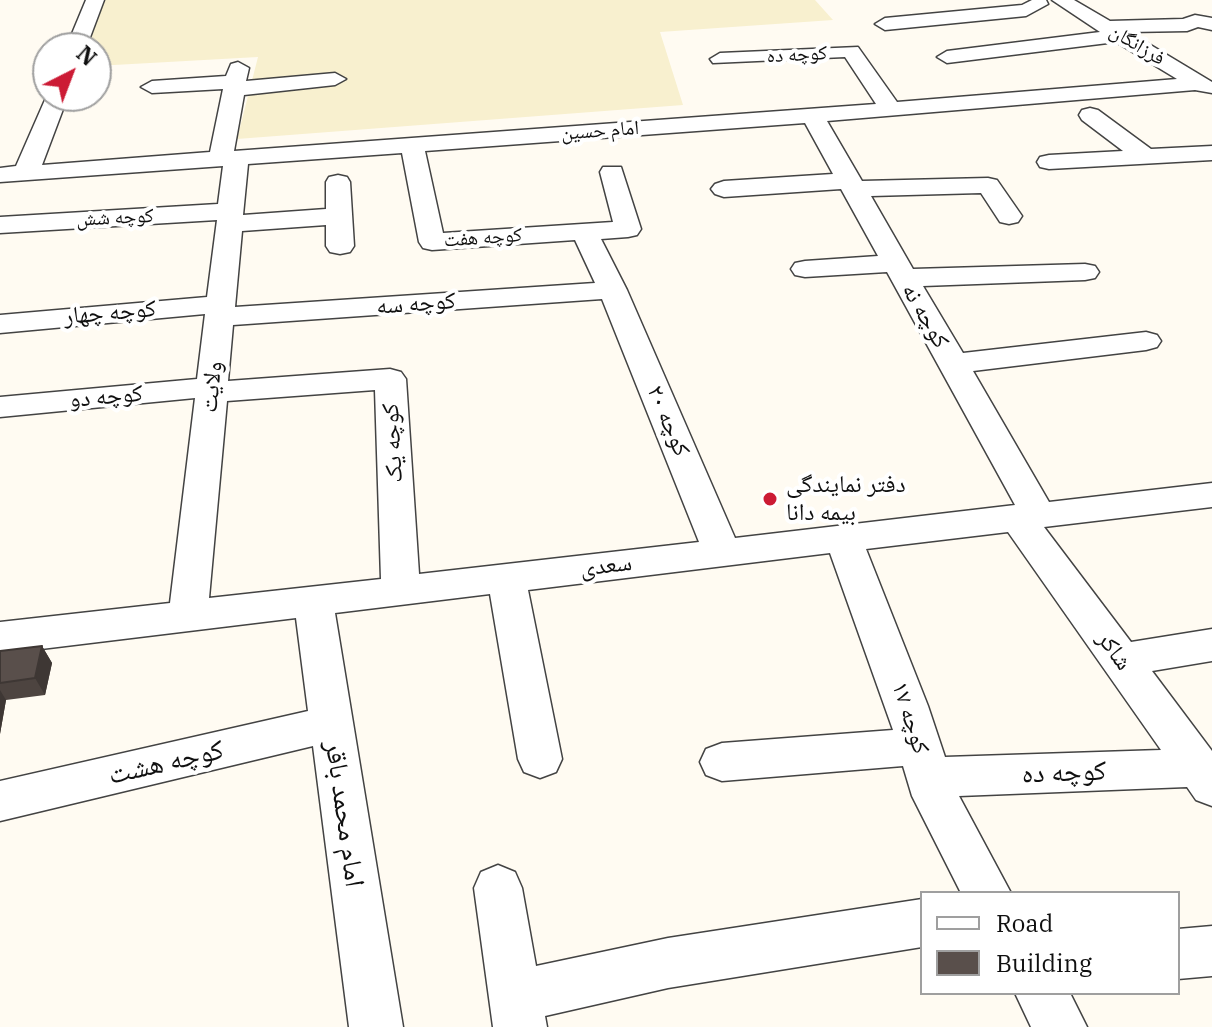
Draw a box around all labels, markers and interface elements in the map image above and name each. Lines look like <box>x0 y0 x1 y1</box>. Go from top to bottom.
street label: فرزانگان <box>1105 19 1169 71</box>
north arrow <box>32 32 112 112</box>
text: N <box>71 39 103 72</box>
street label: کوچه ده <box>766 41 828 69</box>
street label: امام حسین <box>560 116 640 146</box>
street label: کوچه شش <box>76 204 154 232</box>
street label: کوچه هفت <box>443 223 523 253</box>
street label: کوچه نه <box>895 278 955 354</box>
street label: کوچه سه <box>375 287 457 321</box>
street label: کوچه چهار <box>63 295 157 331</box>
street label: ولایت <box>195 360 229 414</box>
street label: کوچه دو <box>68 379 144 415</box>
street label: کوچه ۲۰ <box>640 381 696 461</box>
street label: کوچه یک <box>377 402 409 484</box>
place label: دفتر نمایندگی بیمه دانا <box>786 471 906 527</box>
marker: دفتر نمایندگی بیمه دانا <box>761 490 779 508</box>
street label: سعدی <box>578 549 634 583</box>
street label: شاکر <box>1090 626 1138 676</box>
street label: کوچه ۱۷ <box>885 678 935 758</box>
street label: کوچه هشت <box>105 733 227 793</box>
street label: امام محمد باقر <box>317 739 371 889</box>
street label: کوچه ده <box>1021 755 1107 791</box>
legend <box>920 891 1180 995</box>
text: Road <box>996 907 1053 939</box>
text: Building <box>996 947 1092 979</box>

